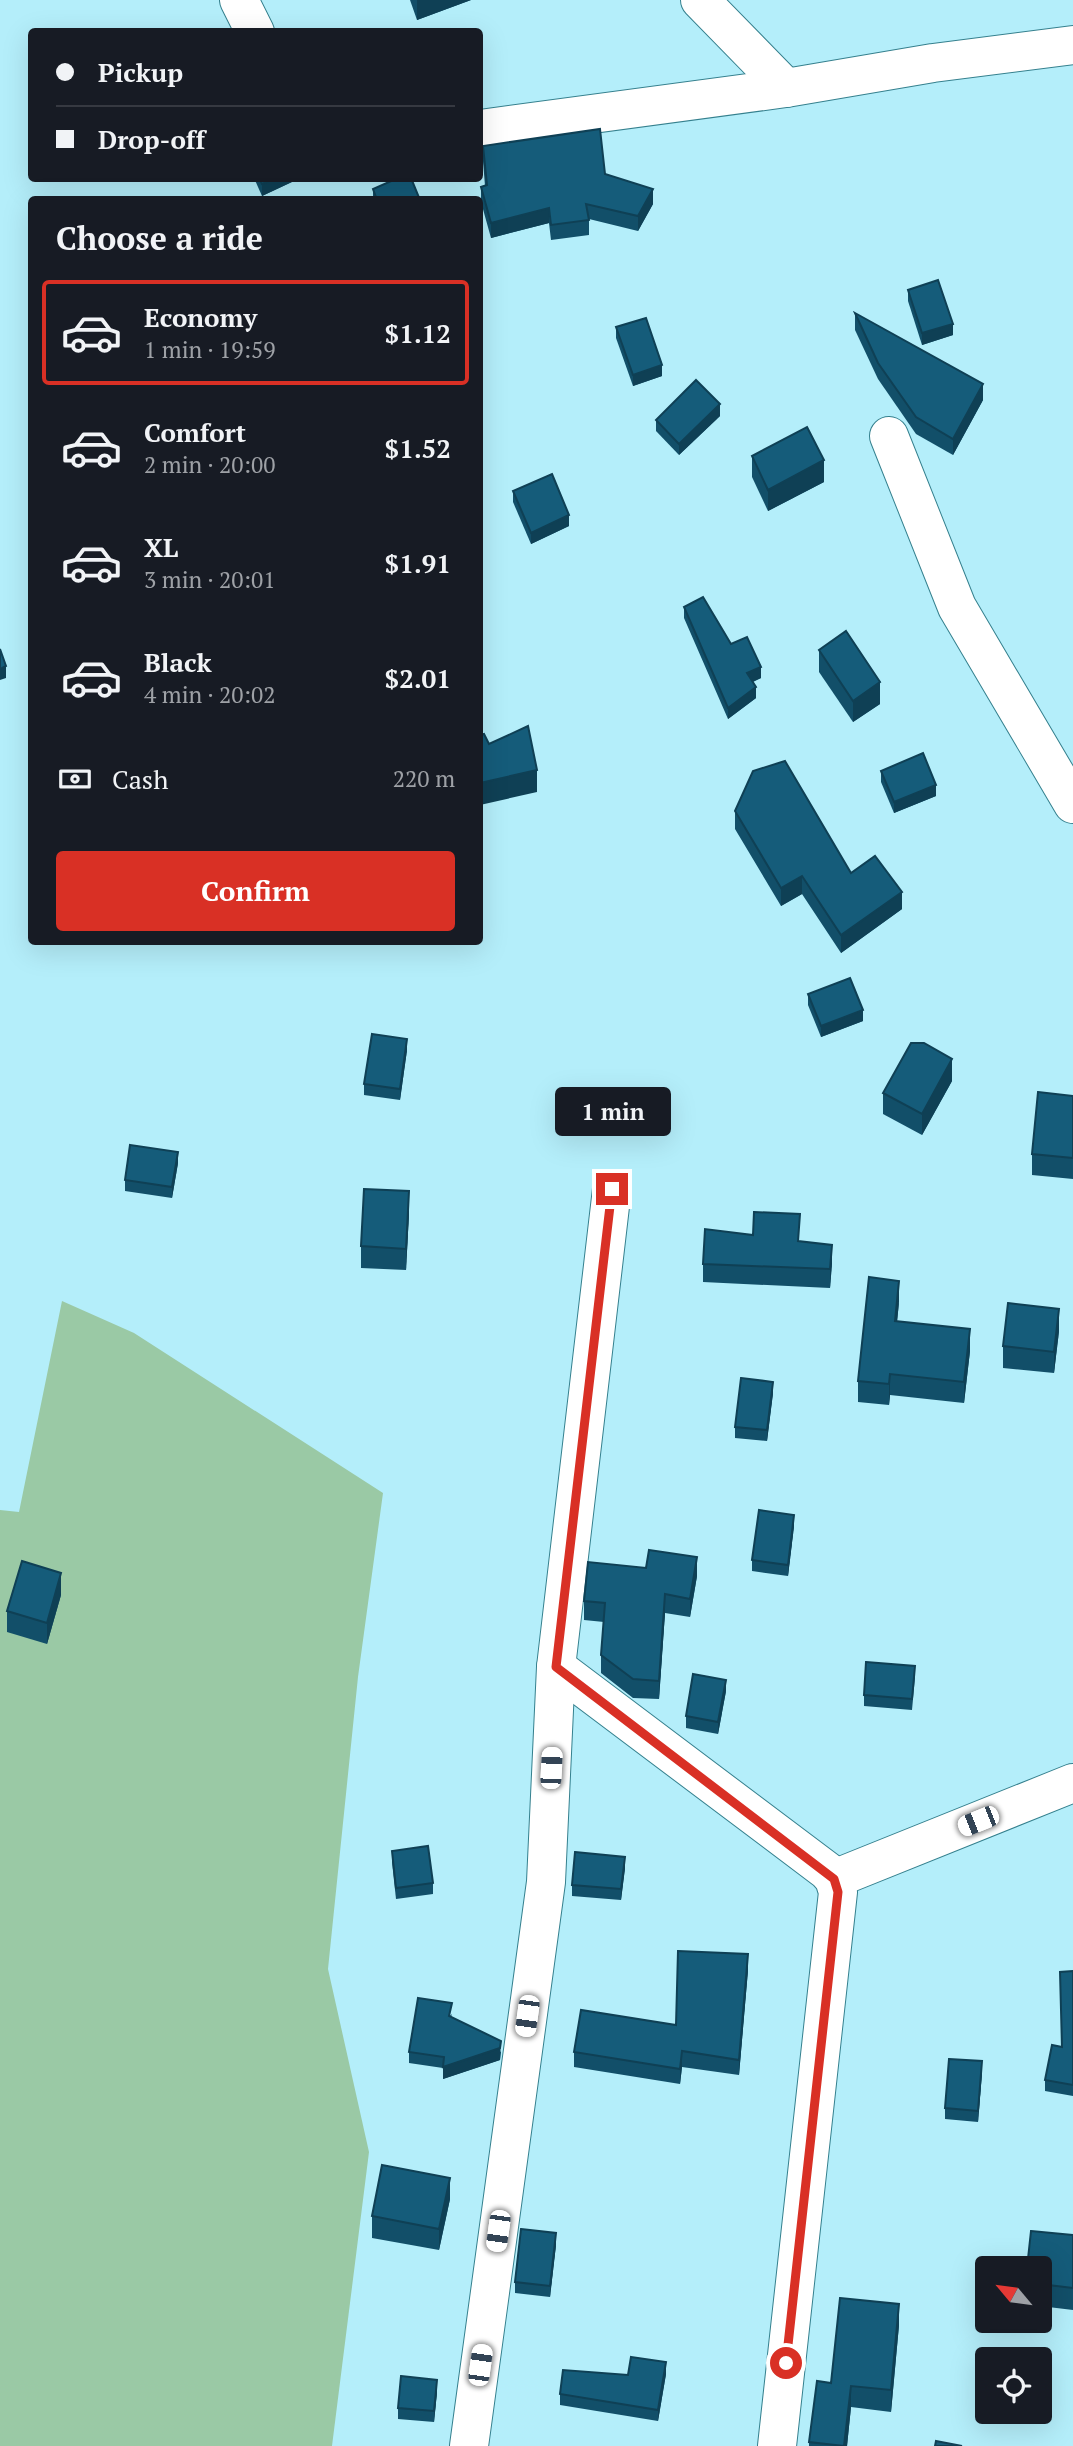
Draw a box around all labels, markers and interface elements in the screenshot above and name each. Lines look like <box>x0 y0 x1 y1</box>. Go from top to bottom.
text: Pickup <box>98 55 183 89</box>
text: Drop-off <box>98 122 205 156</box>
text: Choose a ride <box>56 217 263 259</box>
text: Economy <box>144 300 257 334</box>
icon: car <box>60 301 123 364</box>
text: $1.12 <box>385 316 451 350</box>
text: 1 min · 19:59 <box>144 334 276 365</box>
text: Comfort <box>144 415 246 449</box>
icon: car <box>60 416 123 479</box>
text: $1.52 <box>385 431 451 465</box>
text: 2 min · 20:00 <box>144 449 276 480</box>
text: XL <box>144 530 178 564</box>
icon: car <box>60 531 123 594</box>
text: $1.91 <box>385 546 451 580</box>
text: 3 min · 20:01 <box>144 564 276 595</box>
text: Black <box>144 645 212 679</box>
icon: car <box>60 646 123 709</box>
text: $2.01 <box>385 661 451 695</box>
text: 4 min · 20:02 <box>144 679 276 710</box>
icon: cash <box>56 760 94 798</box>
text: Cash <box>112 762 168 796</box>
text: 220 m <box>393 763 455 794</box>
button: Confirm <box>56 851 455 931</box>
callout: 1 min <box>554 1088 670 1136</box>
text: 1 min <box>582 1096 644 1127</box>
route end <box>596 1173 628 1205</box>
car <box>540 1746 563 1790</box>
car <box>955 1803 1002 1839</box>
car <box>514 1994 541 2038</box>
car <box>485 2209 512 2253</box>
north arrow <box>975 2256 1052 2333</box>
map controls <box>975 2256 1052 2424</box>
car <box>467 2343 494 2387</box>
route start <box>770 2347 802 2379</box>
button: locate <box>975 2347 1052 2424</box>

